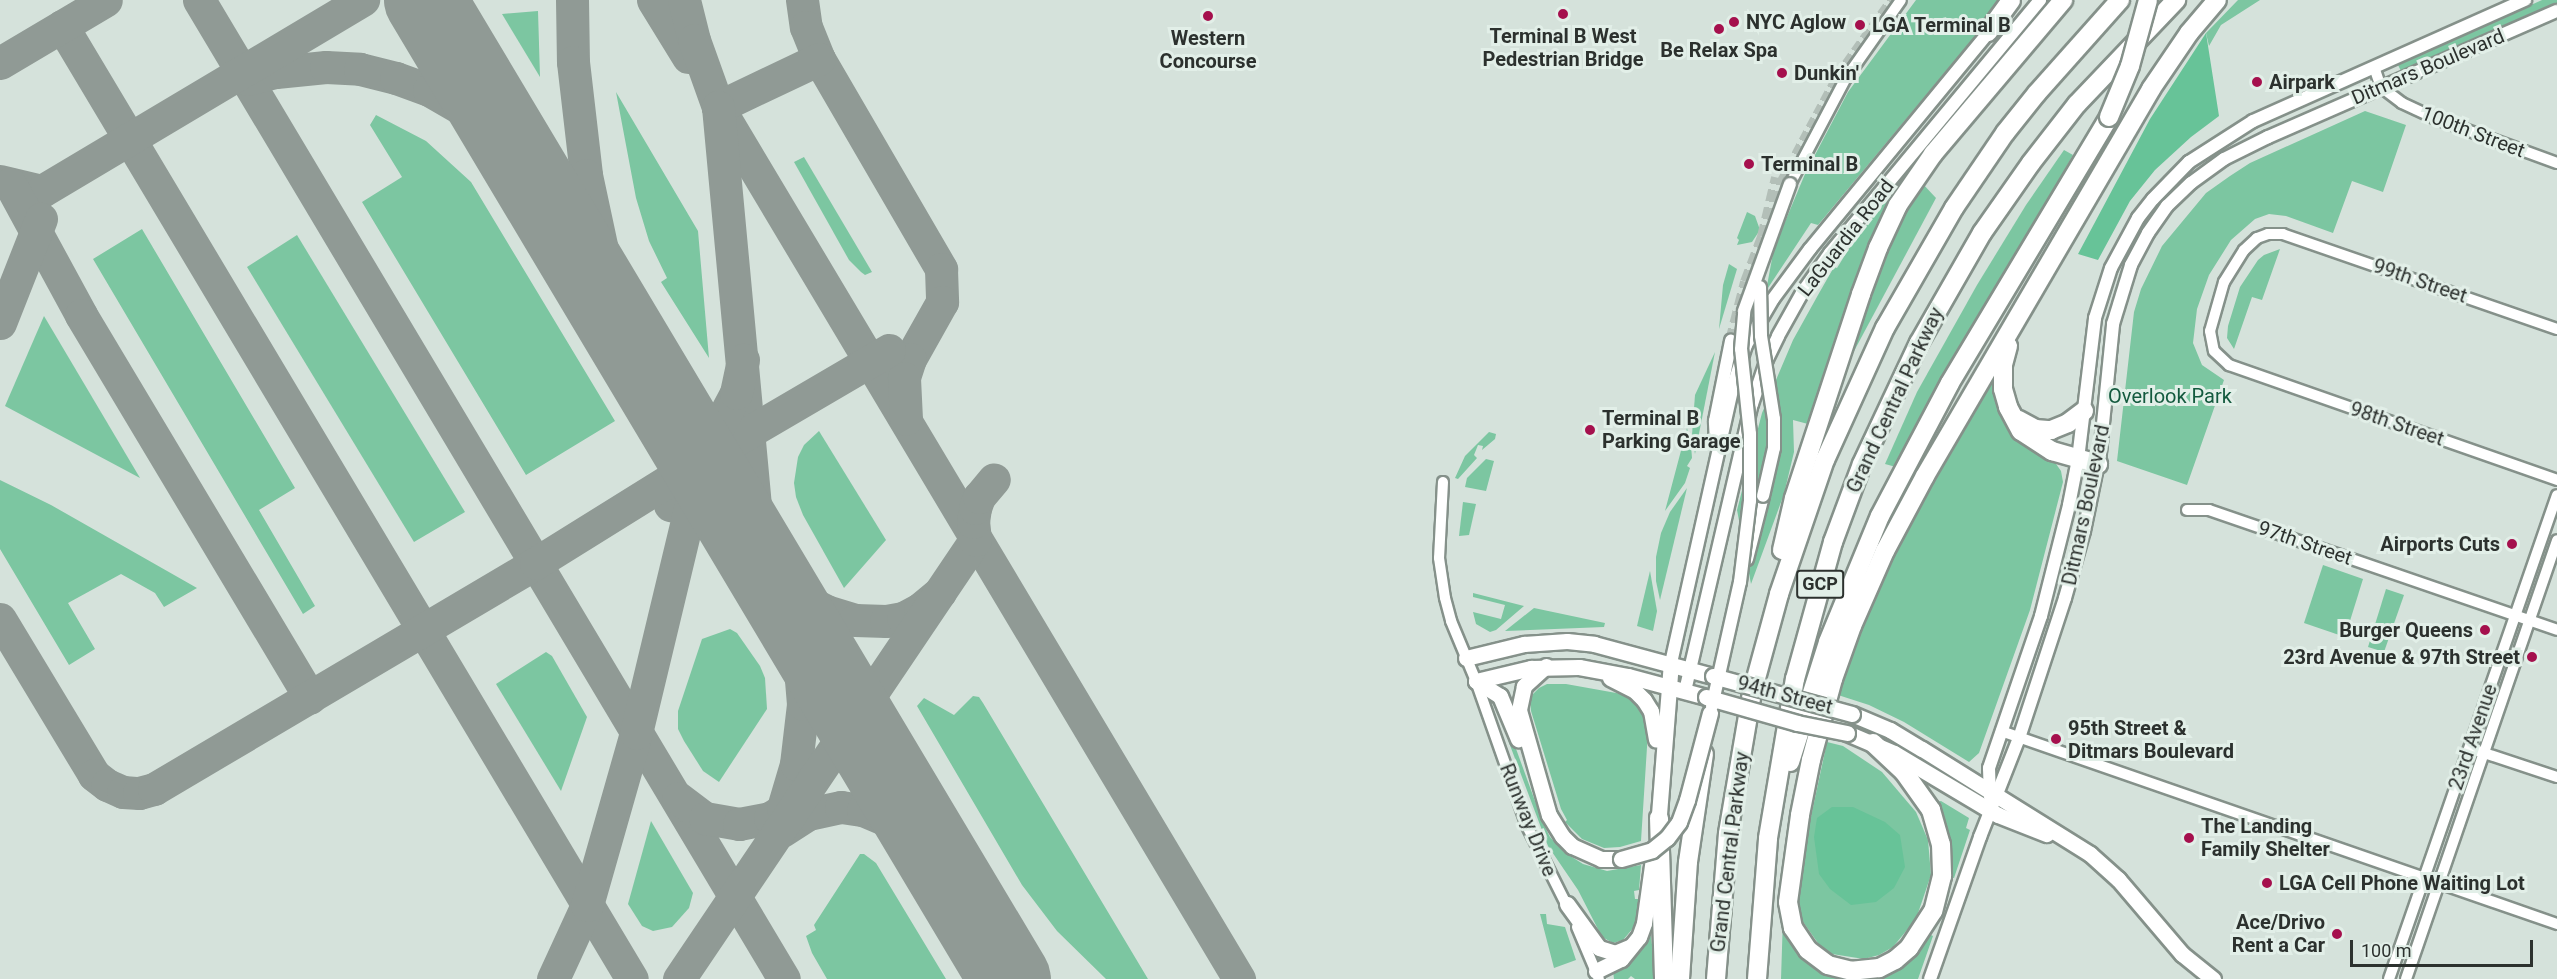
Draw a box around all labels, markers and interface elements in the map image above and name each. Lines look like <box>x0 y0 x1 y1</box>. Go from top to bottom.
marker: Terminal B West Pedestrian Bridge <box>1556 7 1570 21</box>
marker: Western Concourse <box>1201 9 1215 23</box>
place label: NYC Aglow <box>1746 10 1846 34</box>
place label: LGA Terminal B <box>1872 13 2011 37</box>
marker: NYC Aglow <box>1727 15 1741 29</box>
marker: LGA Terminal B <box>1853 18 1867 32</box>
marker: Be Relax Spa <box>1712 22 1726 36</box>
place label: Terminal B West Pedestrian Bridge <box>1482 24 1644 71</box>
street label: Ditmars Boulevard <box>2348 24 2508 110</box>
place label: Western Concourse <box>1160 26 1256 73</box>
place label: Be Relax Spa <box>1660 38 1778 62</box>
place label: Dunkin' <box>1794 61 1859 85</box>
marker: Dunkin' <box>1775 66 1789 80</box>
place label: Airpark <box>2269 70 2335 94</box>
marker: Airpark <box>2250 75 2264 89</box>
street label: 100th Street <box>2418 101 2528 163</box>
place label: Terminal B <box>1761 152 1858 176</box>
marker: Terminal B <box>1742 157 1756 171</box>
street label: LaGuardia Road <box>1793 175 1899 301</box>
street label: 99th Street <box>2370 254 2470 308</box>
street label: Grand Central Parkway <box>1841 303 1949 497</box>
park label: Overlook Park <box>2108 384 2232 408</box>
street label: 98th Street <box>2347 397 2447 451</box>
place label: Terminal B Parking Garage <box>1602 406 1741 453</box>
marker: Terminal B Parking Garage <box>1583 423 1597 437</box>
street label: Ditmars Boulevard <box>2057 423 2115 587</box>
street label: 97th Street <box>2255 516 2355 570</box>
place label: Airports Cuts <box>2380 532 2500 556</box>
marker: Airports Cuts <box>2505 537 2519 551</box>
road number: GCP <box>1796 569 1844 599</box>
place label: Burger Queens <box>2339 618 2473 642</box>
marker: Burger Queens <box>2478 623 2492 637</box>
place label: 23rd Avenue & 97th Street <box>2283 645 2520 669</box>
marker: 23rd Avenue & 97th Street <box>2525 650 2539 664</box>
street label: 94th Street <box>1735 671 1835 719</box>
street label: 23rd Avenue <box>2444 681 2502 793</box>
place label: 95th Street & Ditmars Boulevard <box>2068 716 2234 763</box>
marker: 95th Street & Ditmars Boulevard <box>2049 732 2063 746</box>
street label: Grand Central Parkway <box>1706 750 1754 954</box>
street label: Runway Drive <box>1494 760 1562 880</box>
place label: The Landing Family Shelter <box>2201 814 2330 861</box>
marker: The Landing Family Shelter <box>2182 831 2196 845</box>
place label: LGA Cell Phone Waiting Lot <box>2279 871 2525 895</box>
marker: LGA Cell Phone Waiting Lot <box>2260 876 2274 890</box>
place label: Ace/Drivo Rent a Car <box>2232 910 2325 957</box>
marker: Ace/Drivo Rent a Car <box>2330 927 2344 941</box>
scale bar <box>2353 928 2536 966</box>
text: 100 m <box>2361 940 2412 961</box>

